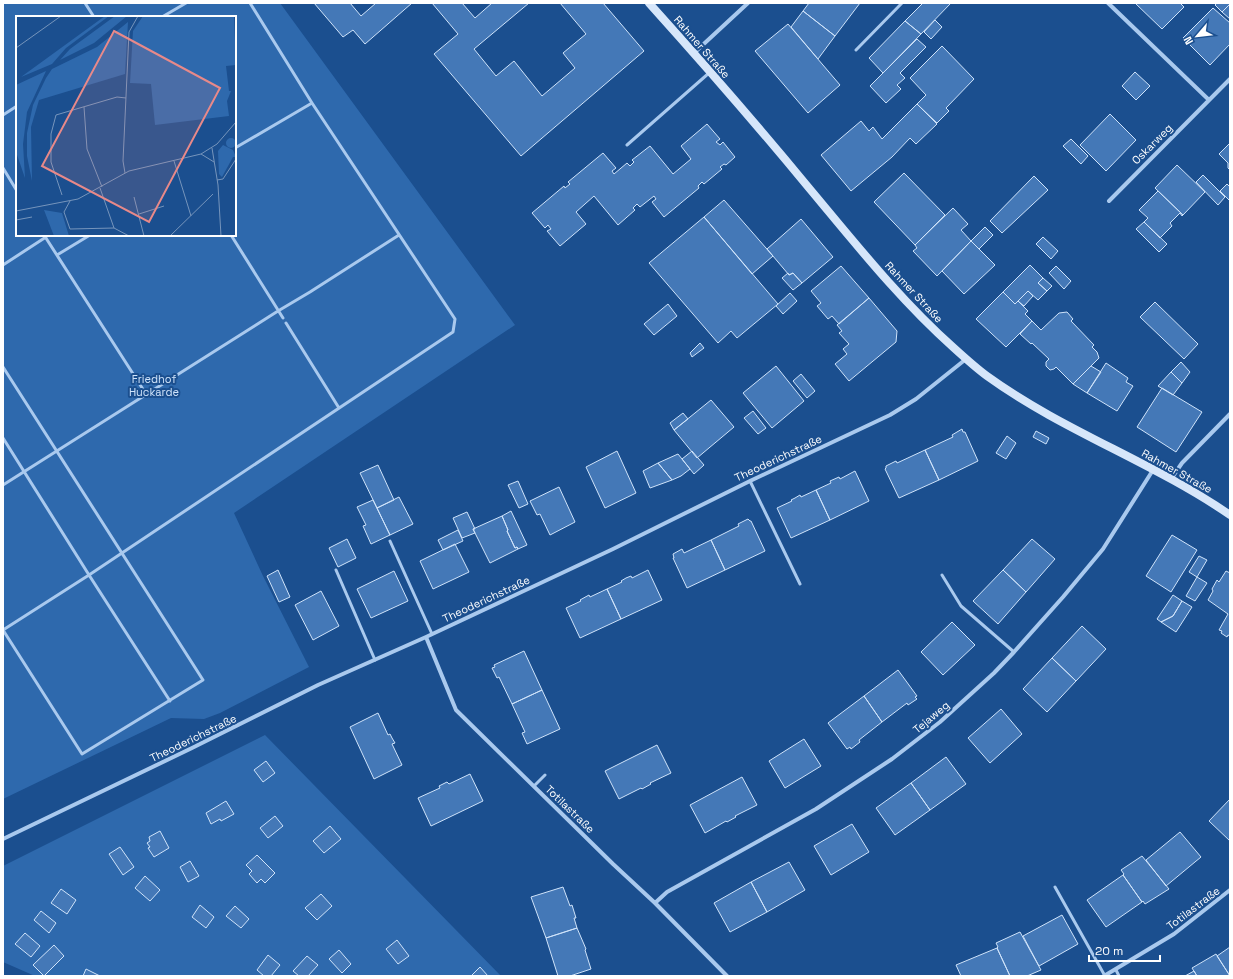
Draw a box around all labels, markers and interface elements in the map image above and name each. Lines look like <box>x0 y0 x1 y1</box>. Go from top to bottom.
street label: Rahmer Straße <box>671 13 733 81</box>
inset map <box>16 16 236 236</box>
north arrow <box>1177 16 1217 56</box>
text: N <box>1180 34 1196 47</box>
street label: Oskarweg <box>1129 121 1175 167</box>
street label: Rahmer Straße <box>882 259 946 325</box>
park label: Friedhof Huckarde <box>129 372 179 399</box>
street label: Theoderichstraße <box>732 432 824 484</box>
street label: Rahmer Straße <box>1139 446 1215 496</box>
street label: Theoderichstraße <box>440 573 532 625</box>
street label: Tejaweg <box>910 698 952 736</box>
street label: Theoderichstraße <box>147 711 239 765</box>
street label: Totilastraße <box>542 782 598 836</box>
street label: Totilastraße <box>1164 883 1222 933</box>
scale bar <box>1089 937 1160 963</box>
text: 20 m <box>1095 943 1123 959</box>

